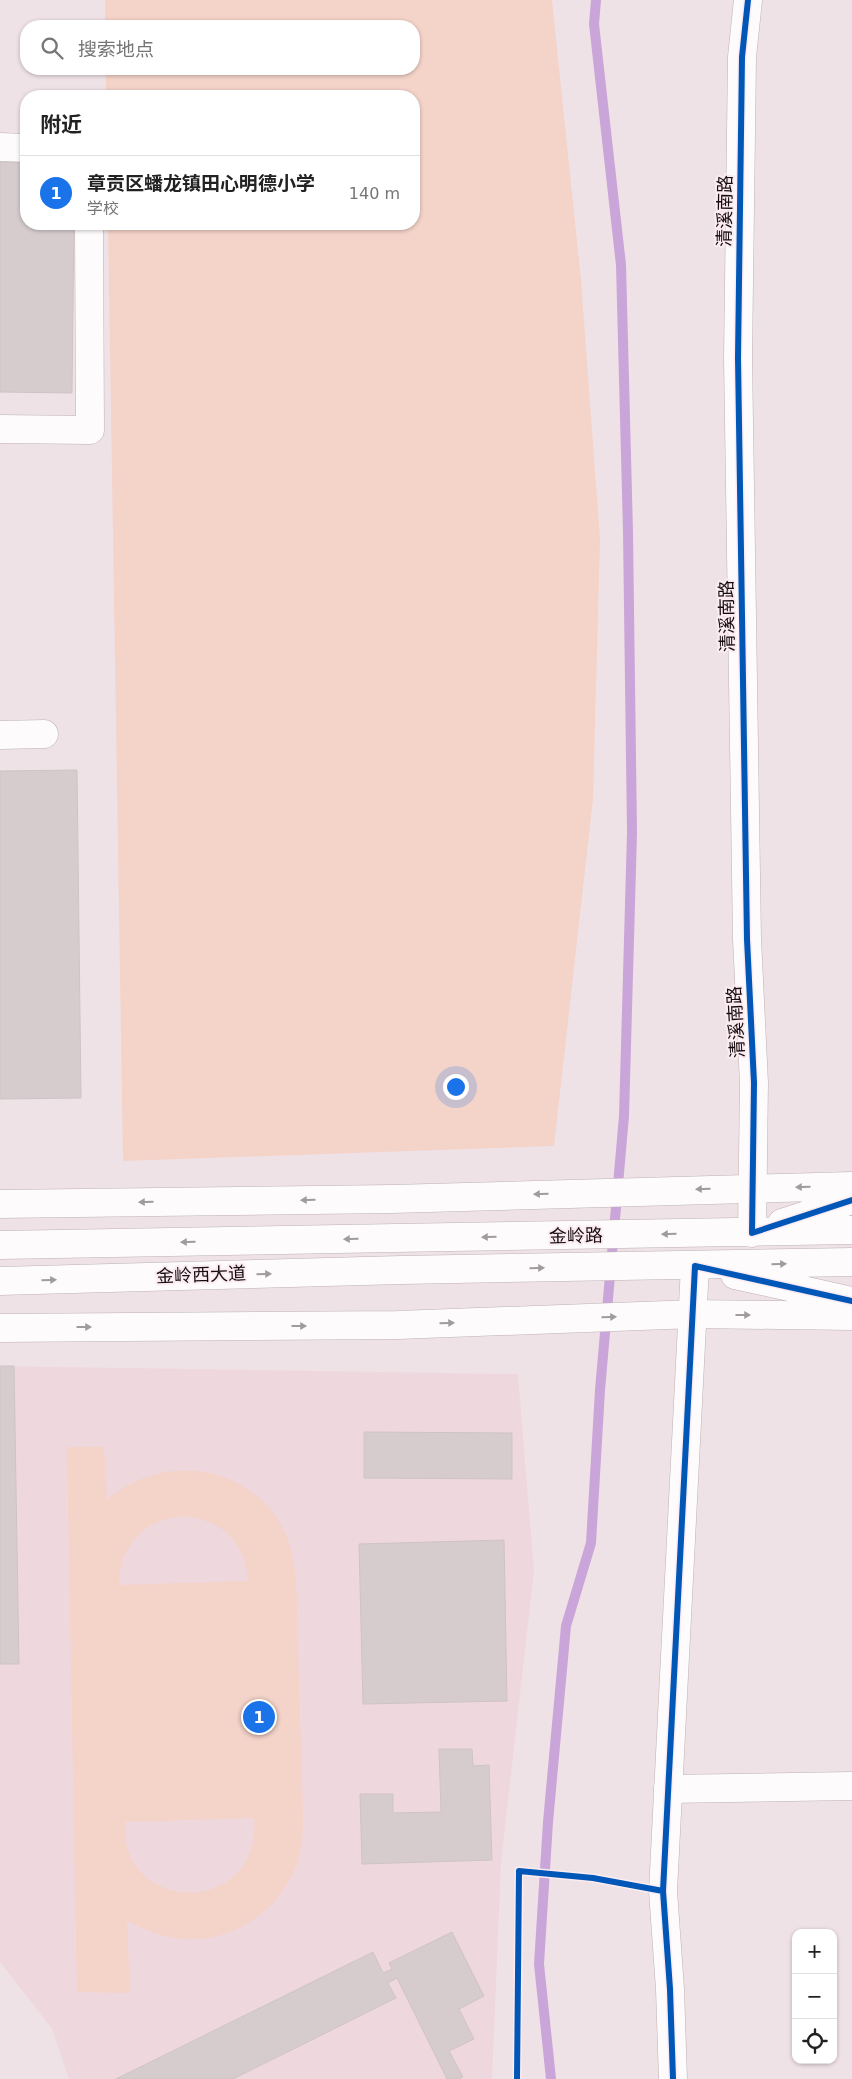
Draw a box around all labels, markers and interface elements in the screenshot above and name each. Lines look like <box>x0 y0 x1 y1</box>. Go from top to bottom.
search box <box>20 20 420 75</box>
icon: search <box>38 34 66 62</box>
text: 搜索地点 <box>78 38 154 60</box>
text: 附近 <box>40 113 82 137</box>
text: 章贡区蟠龙镇田心明德小学 <box>87 172 315 194</box>
street label: 清溪南路 <box>713 175 736 247</box>
text: 1 <box>50 184 62 203</box>
text: 140 m <box>349 184 400 203</box>
text: 学校 <box>87 199 119 218</box>
street label: 清溪南路 <box>715 580 738 652</box>
street label: 清溪南路 <box>723 986 748 1059</box>
your location <box>443 1074 469 1100</box>
one-way arrow <box>795 1183 811 1191</box>
one-way arrow <box>695 1186 711 1194</box>
one-way arrow <box>533 1191 549 1199</box>
one-way arrow <box>300 1196 316 1204</box>
one-way arrow <box>138 1198 154 1206</box>
street label: 金岭路 <box>549 1225 603 1246</box>
one-way arrow <box>660 1230 676 1238</box>
one-way arrow <box>480 1233 496 1241</box>
one-way arrow <box>342 1236 358 1244</box>
one-way arrow <box>180 1238 196 1246</box>
one-way arrow <box>771 1259 787 1267</box>
street label: 金岭西大道 <box>156 1262 246 1287</box>
one-way arrow <box>529 1264 545 1272</box>
one-way arrow <box>256 1270 272 1278</box>
one-way arrow <box>41 1275 57 1283</box>
one-way arrow <box>735 1311 751 1319</box>
one-way arrow <box>601 1313 617 1321</box>
one-way arrow <box>439 1319 455 1327</box>
one-way arrow <box>291 1322 307 1330</box>
one-way arrow <box>76 1323 92 1331</box>
pin: 1 <box>243 1698 275 1736</box>
map controls <box>792 1929 837 2064</box>
button: + <box>792 1929 837 1974</box>
button: − <box>792 1974 837 2019</box>
button: locate <box>792 2019 837 2064</box>

